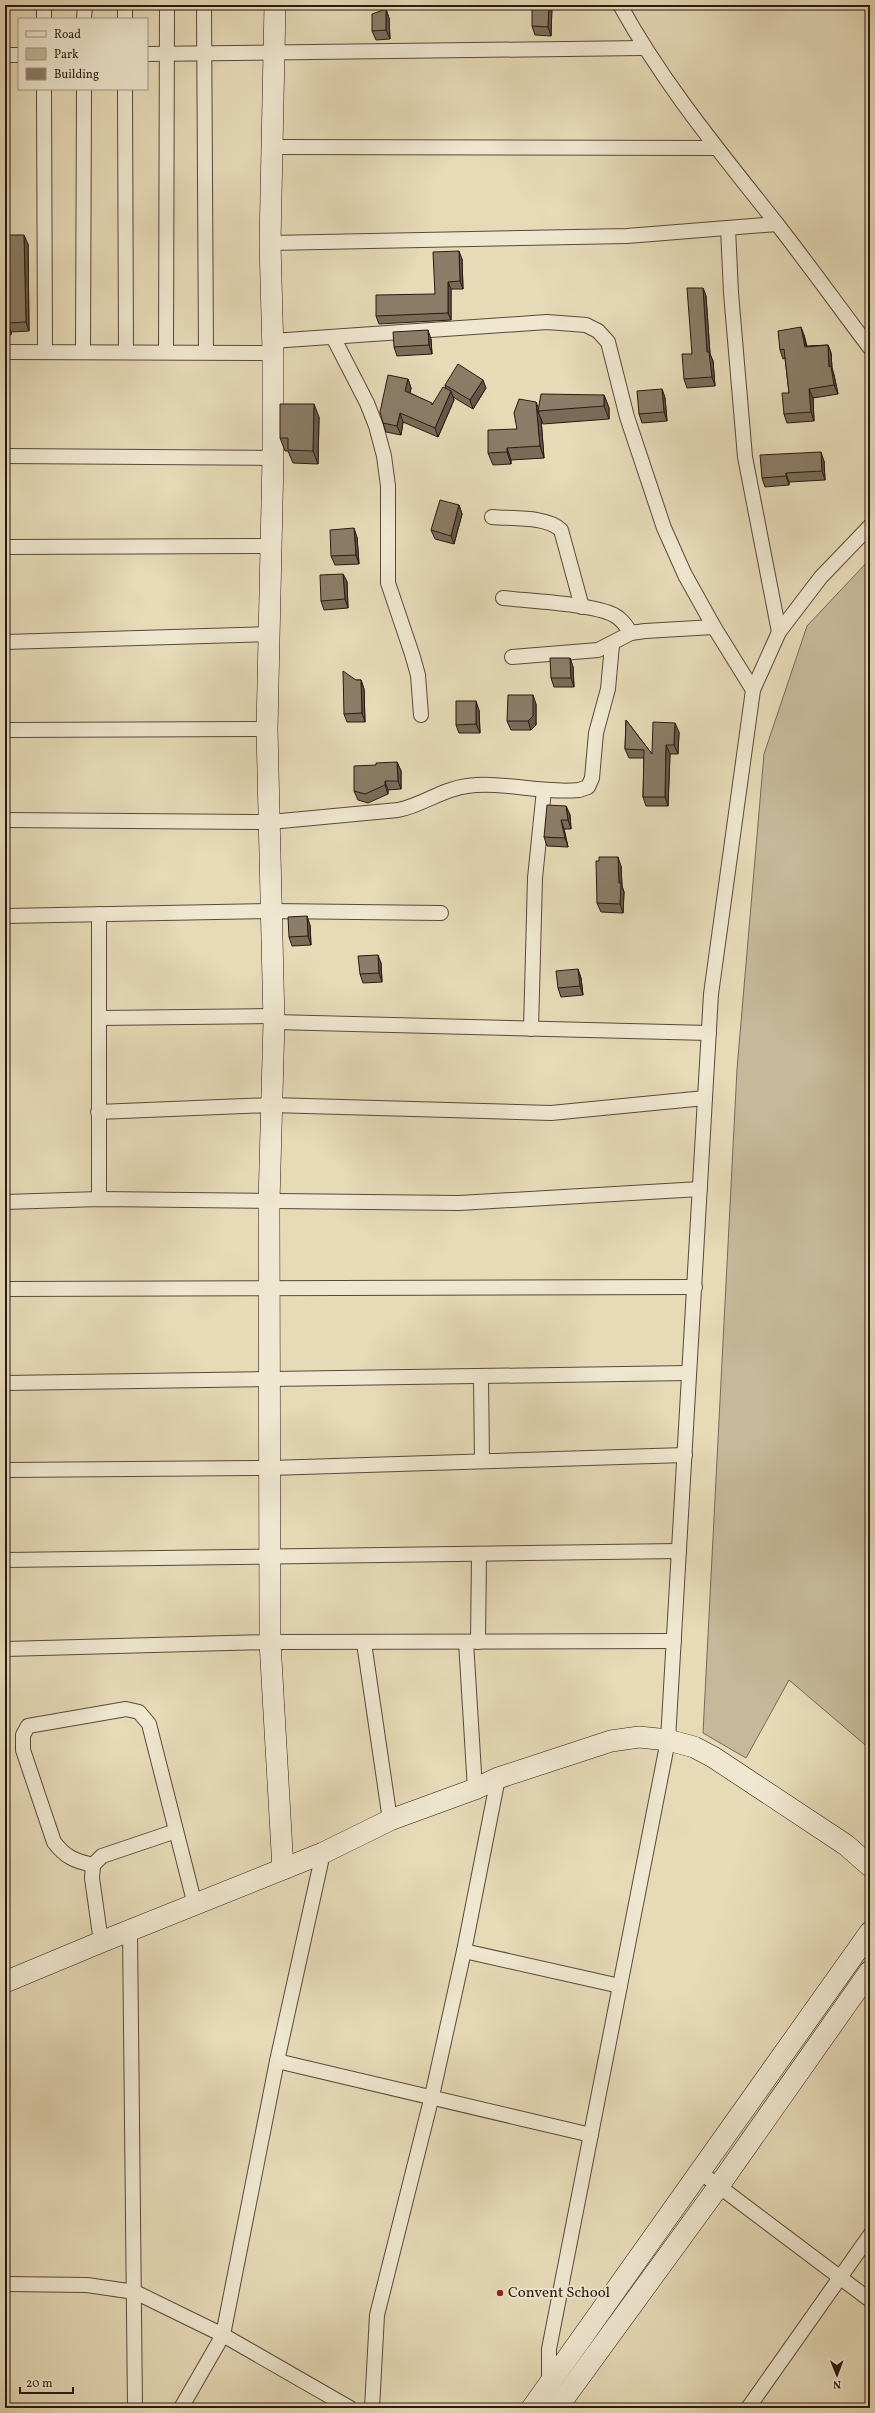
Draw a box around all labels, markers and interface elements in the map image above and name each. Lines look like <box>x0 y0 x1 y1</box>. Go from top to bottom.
legend <box>18 18 148 90</box>
text: Road <box>54 27 81 43</box>
text: Park <box>54 47 79 63</box>
text: Building <box>54 67 99 83</box>
place label: Convent School <box>508 2283 610 2304</box>
marker: Convent School <box>495 2288 505 2298</box>
north arrow <box>817 2355 857 2395</box>
scale bar <box>20 2369 73 2395</box>
text: 20 m <box>26 2376 53 2392</box>
text: N <box>833 2376 841 2391</box>

